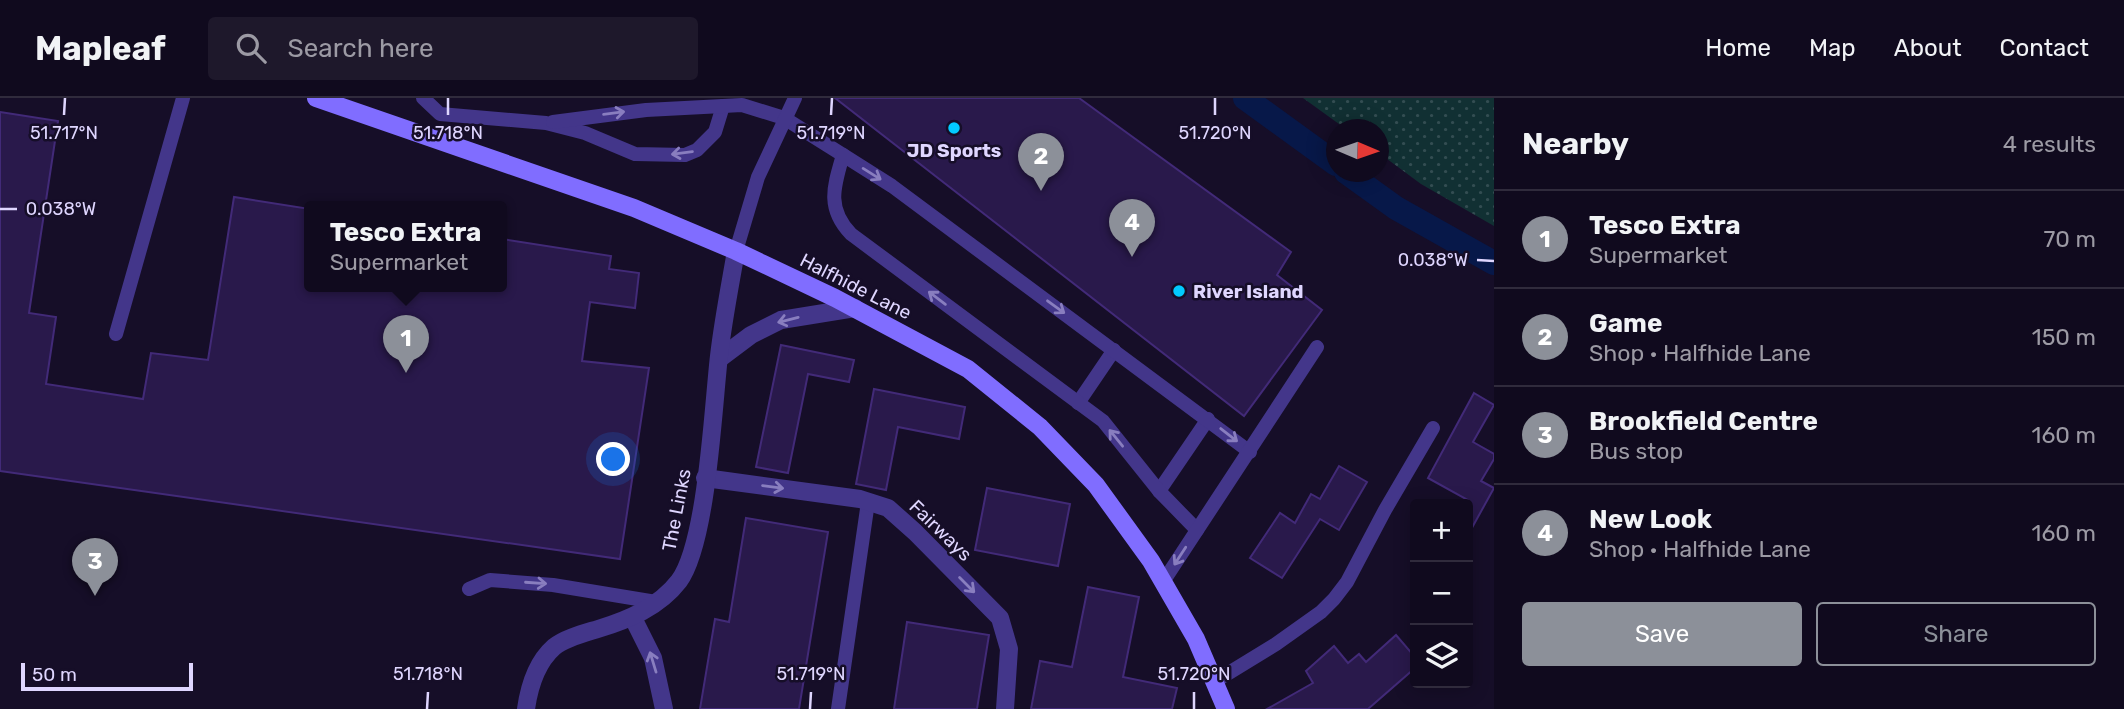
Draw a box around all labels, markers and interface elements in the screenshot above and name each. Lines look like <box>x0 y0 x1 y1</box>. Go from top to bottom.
search box <box>208 17 698 80</box>
text: Mapleaf <box>35 29 166 68</box>
icon: search <box>232 29 270 67</box>
text: Search here <box>288 33 433 64</box>
text: Home <box>1705 34 1771 62</box>
text: Map <box>1809 34 1856 62</box>
text: About <box>1894 34 1962 62</box>
text: Contact <box>2000 34 2089 62</box>
one-way arrow <box>602 107 625 120</box>
north arrow <box>1326 119 1389 182</box>
marker: JD Sports <box>946 120 962 136</box>
text: 51.717°N <box>30 122 98 144</box>
text: 51.718°N <box>413 122 483 144</box>
text: 51.719°N <box>796 122 866 144</box>
text: 51.720°N <box>1179 122 1251 144</box>
text: Nearby <box>1522 126 1629 162</box>
text: 4 results <box>2003 130 2096 158</box>
pin: 2 <box>1018 133 1064 191</box>
place label: JD Sports <box>907 139 1001 162</box>
one-way arrow <box>671 146 694 159</box>
one-way arrow <box>862 166 881 181</box>
text: 0.038°W <box>26 198 96 220</box>
pin: 4 <box>1109 199 1155 257</box>
popup <box>304 201 507 292</box>
text: Tesco Extra <box>1589 210 1741 241</box>
text: Tesco Extra <box>330 217 481 248</box>
text: 1 <box>1539 225 1551 253</box>
text: 70 m <box>2044 225 2096 253</box>
text: Supermarket <box>1589 241 1727 269</box>
text: Supermarket <box>330 248 468 276</box>
street label: Halfhide Lane <box>796 248 915 324</box>
text: 0.038°W <box>1398 249 1468 271</box>
place label: River Island <box>1193 280 1304 303</box>
marker: River Island <box>1171 283 1187 299</box>
one-way arrow <box>928 291 947 306</box>
one-way arrow <box>1046 300 1065 315</box>
text: Game <box>1589 308 1662 339</box>
one-way arrow <box>777 314 799 327</box>
pin: 1 <box>383 315 429 373</box>
text: 2 <box>1538 323 1552 351</box>
text: 150 m <box>2032 323 2096 351</box>
text: Shop · Halfhide Lane <box>1589 339 1811 367</box>
text: Brookfield Centre <box>1589 406 1818 437</box>
text: 3 <box>1537 421 1553 449</box>
text: 160 m <box>2032 421 2096 449</box>
one-way arrow <box>1219 428 1238 443</box>
one-way arrow <box>1109 429 1124 447</box>
text: Bus stop <box>1589 437 1683 465</box>
your location <box>596 442 630 476</box>
street label: The Links <box>657 467 696 553</box>
one-way arrow <box>761 481 784 494</box>
street label: Fairways <box>905 495 977 566</box>
map controls <box>1410 499 1473 688</box>
button: + <box>1410 499 1473 562</box>
text: New Look <box>1589 504 1712 535</box>
text: 4 <box>1537 519 1553 547</box>
text: 160 m <box>2032 519 2096 547</box>
text: Shop · Halfhide Lane <box>1589 535 1811 563</box>
pin: 3 <box>72 538 118 596</box>
one-way arrow <box>1172 546 1187 565</box>
button: − <box>1410 562 1473 625</box>
one-way arrow <box>959 576 976 593</box>
one-way arrow <box>524 577 547 590</box>
button: Save <box>1522 602 1802 666</box>
button: Share <box>1816 602 2096 666</box>
button: layers <box>1410 625 1473 688</box>
one-way arrow <box>645 652 658 674</box>
scale bar <box>21 660 192 692</box>
text: 50 m <box>32 663 77 686</box>
text: 51.718°N <box>393 663 463 685</box>
text: 51.719°N <box>776 663 846 685</box>
text: 51.720°N <box>1158 663 1230 685</box>

